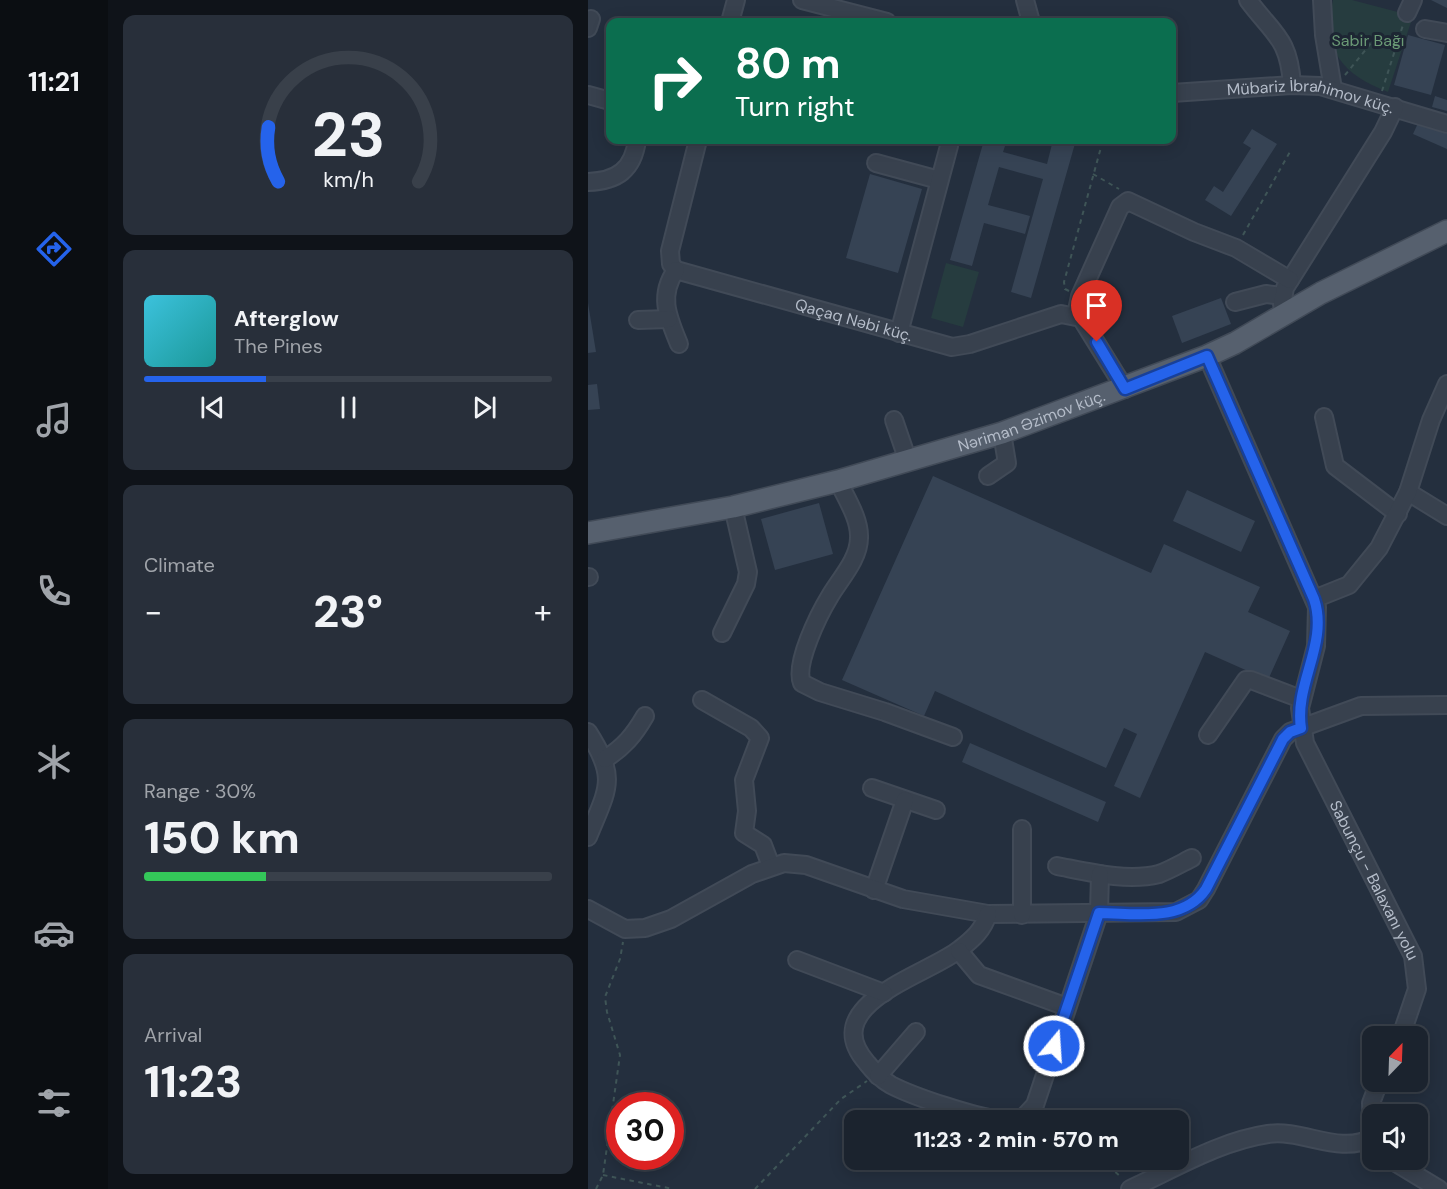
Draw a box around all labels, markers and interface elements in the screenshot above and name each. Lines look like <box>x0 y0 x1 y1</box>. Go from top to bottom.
park label: Sabir Bağı <box>1332 30 1404 51</box>
text: 80 m <box>735 36 841 91</box>
icon: right <box>636 42 714 120</box>
text: 11:21 <box>28 64 80 99</box>
street label: Mübariz İbrahimov küç. <box>1226 74 1396 118</box>
text: Turn right <box>735 89 855 124</box>
text: 23 <box>311 94 385 175</box>
text: km/h <box>323 166 373 194</box>
icon: directions <box>33 228 75 270</box>
pin <box>1071 280 1122 342</box>
icon: arrive <box>1080 289 1113 322</box>
street label: Qaçaq Nəbi küç. <box>793 293 915 346</box>
text: Afterglow <box>234 304 339 333</box>
text: The Pines <box>234 333 323 359</box>
street label: Nəriman Əzimov küç. <box>955 385 1108 456</box>
icon: previous <box>196 391 229 424</box>
icon: pause <box>332 391 365 424</box>
icon: next <box>468 391 501 424</box>
icon: music <box>33 399 75 441</box>
text: Climate <box>144 552 215 578</box>
icon: phone <box>33 570 75 612</box>
text: 23° <box>313 582 383 641</box>
text: − <box>144 590 162 633</box>
text: + <box>534 590 552 633</box>
icon: climate <box>33 741 75 783</box>
text: Range · 30% <box>144 778 256 804</box>
street label: Sabunçu - Balaxanı yolu <box>1325 796 1424 963</box>
text: 150 km <box>144 808 300 867</box>
icon: car <box>33 912 75 954</box>
position arrow <box>1022 1014 1086 1078</box>
text: Arrival <box>144 1022 202 1048</box>
north arrow <box>1362 1026 1428 1092</box>
map controls <box>1362 1026 1428 1170</box>
text: 11:23 <box>144 1052 242 1111</box>
icon: filters <box>33 1082 75 1124</box>
speed limit sign: 30 <box>606 1092 684 1170</box>
button: sound <box>1362 1104 1428 1170</box>
text: 11:23 · 2 min · 570 m <box>914 1125 1119 1154</box>

